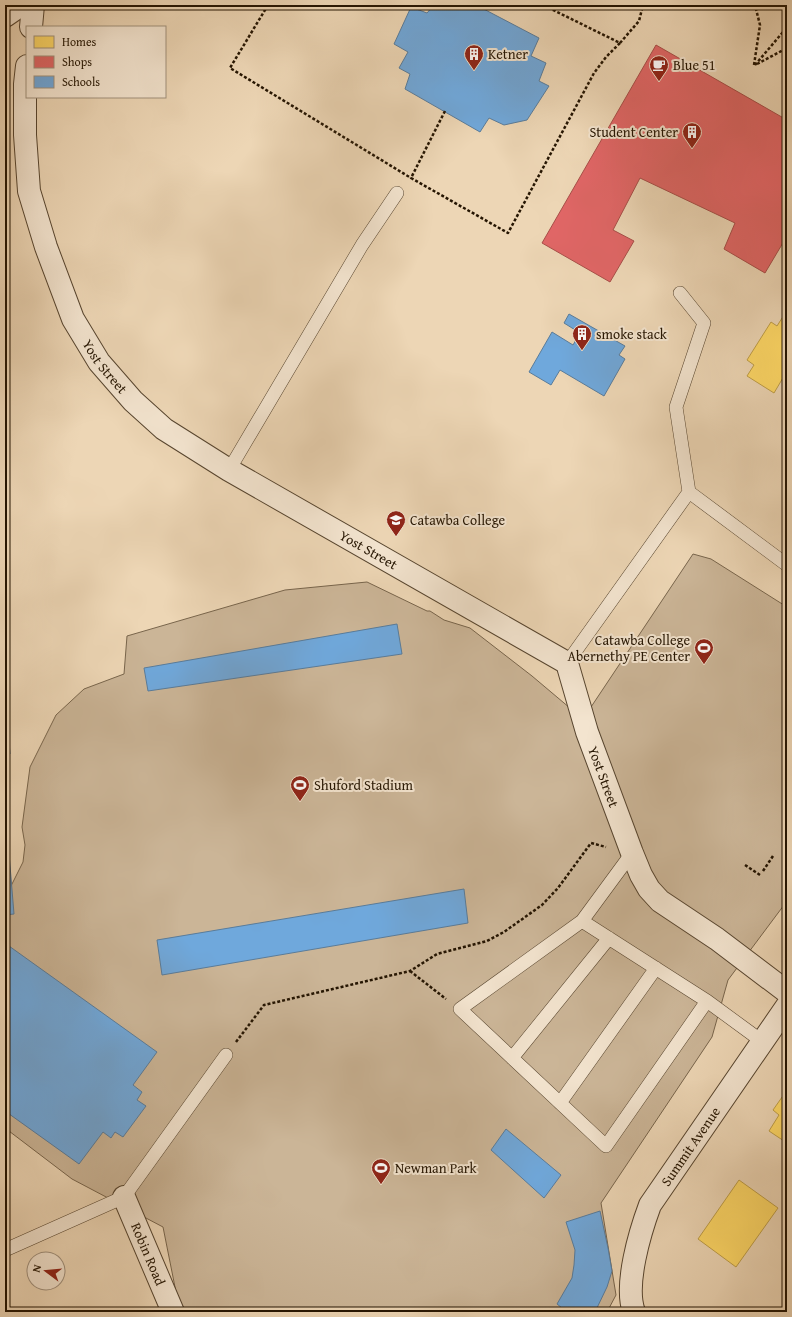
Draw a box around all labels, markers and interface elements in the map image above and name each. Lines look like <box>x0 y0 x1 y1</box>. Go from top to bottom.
legend <box>26 26 166 98</box>
text: Homes <box>62 33 97 50</box>
building icon: Ketner <box>463 43 485 71</box>
place label: Ketner <box>488 44 528 64</box>
text: Shops <box>62 53 92 70</box>
cafe icon: Blue 51 <box>648 54 670 82</box>
place label: Blue 51 <box>673 55 716 75</box>
text: Schools <box>62 73 100 90</box>
building icon: Student Center <box>681 121 703 149</box>
place label: Student Center <box>589 122 678 142</box>
building icon: smoke stack <box>571 323 593 351</box>
place label: smoke stack <box>596 324 668 344</box>
street label: Yost Street <box>78 336 132 398</box>
school or university icon: Catawba College <box>385 509 407 537</box>
place label: Catawba College <box>410 510 506 530</box>
street label: Yost Street <box>336 525 401 574</box>
place label: Catawba College Abernethy PE Center <box>568 630 690 666</box>
sports icon: Catawba College Abernethy PE Center <box>693 637 715 665</box>
street label: Yost Street <box>583 743 624 810</box>
sports icon: Shuford Stadium <box>289 774 311 802</box>
place label: Shuford Stadium <box>314 775 413 795</box>
street label: Summit Avenue <box>656 1102 725 1190</box>
sports icon: Newman Park <box>370 1157 392 1185</box>
place label: Newman Park <box>395 1158 478 1178</box>
street label: Robin Road <box>126 1219 171 1289</box>
north arrow <box>26 1251 66 1291</box>
text: N <box>28 1262 45 1274</box>

